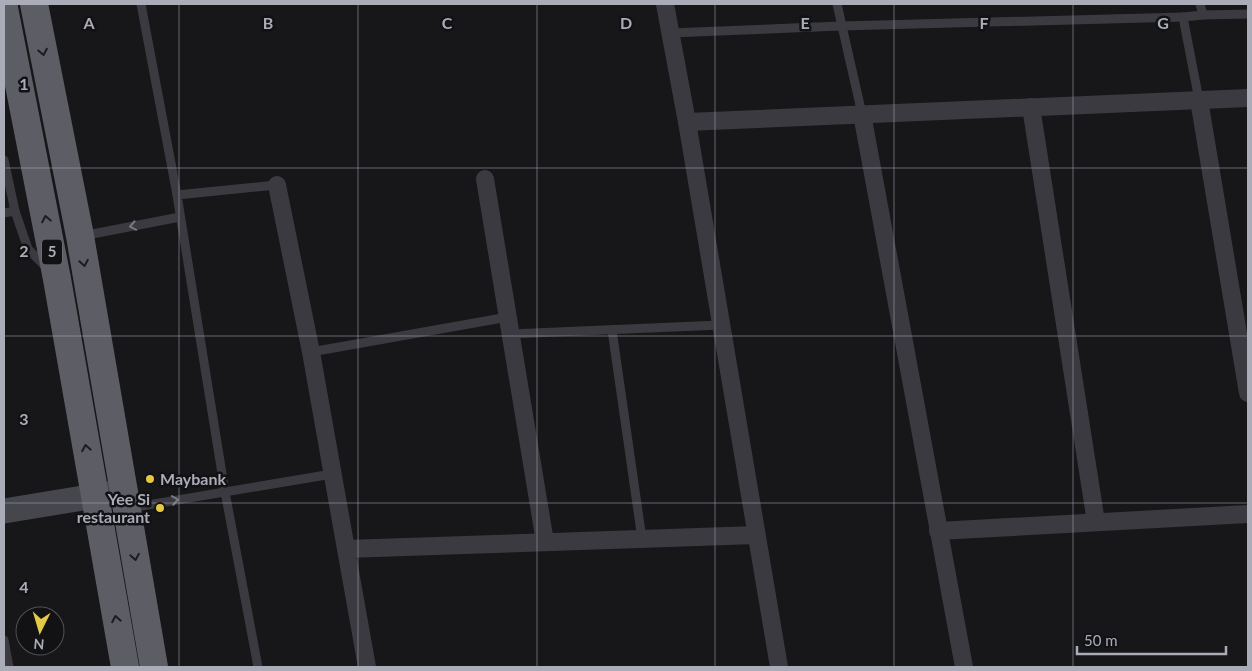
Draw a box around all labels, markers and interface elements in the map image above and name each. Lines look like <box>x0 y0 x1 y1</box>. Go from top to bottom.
text: A <box>82 13 95 32</box>
text: B <box>263 13 273 32</box>
text: C <box>442 13 453 32</box>
text: D <box>620 13 632 32</box>
text: E <box>800 13 810 32</box>
text: F <box>979 13 989 32</box>
text: G <box>1157 13 1169 32</box>
one-way arrow <box>38 47 48 56</box>
text: 1 <box>19 74 29 93</box>
one-way arrow <box>41 215 51 224</box>
one-way arrow <box>128 220 137 231</box>
road number: 5 <box>42 240 62 264</box>
text: 2 <box>19 241 29 260</box>
one-way arrow <box>79 258 89 267</box>
text: 3 <box>19 409 29 428</box>
one-way arrow <box>81 444 91 453</box>
place label: Maybank <box>160 469 226 488</box>
marker: Maybank <box>144 473 156 485</box>
place label: Yee Si restaurant <box>77 489 150 526</box>
one-way arrow <box>171 496 179 506</box>
marker: Yee Si restaurant <box>154 502 166 514</box>
one-way arrow <box>130 552 140 561</box>
text: 4 <box>19 577 29 596</box>
north arrow <box>15 606 65 656</box>
one-way arrow <box>111 615 122 624</box>
scale bar <box>1077 624 1226 656</box>
text: 50 m <box>1084 631 1118 649</box>
text: N <box>33 636 45 653</box>

